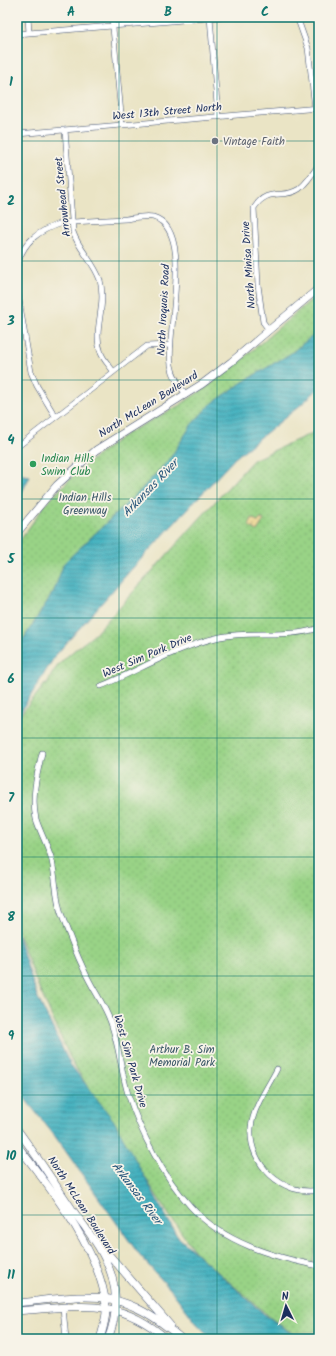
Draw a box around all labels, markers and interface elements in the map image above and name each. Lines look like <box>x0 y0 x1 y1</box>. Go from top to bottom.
text: A <box>67 2 75 23</box>
text: B <box>164 2 172 23</box>
text: C <box>261 2 269 23</box>
text: 1 <box>9 72 13 93</box>
street label: West 13th Street North <box>112 98 223 126</box>
place label: Vintage Faith <box>223 133 285 151</box>
marker: Vintage Faith <box>210 136 220 146</box>
street label: Arrowhead Street <box>50 155 76 238</box>
text: 2 <box>7 191 15 212</box>
street label: North Minisa Drive <box>237 221 261 309</box>
street label: North Iroquois Road <box>153 263 175 356</box>
text: 3 <box>6 311 15 332</box>
street label: North McLean Boulevard <box>95 367 202 443</box>
text: 4 <box>7 430 15 451</box>
place label: Indian Hills Swim Club <box>41 450 94 481</box>
water label: Arkansas River <box>118 453 185 522</box>
marker: Indian Hills Swim Club <box>28 459 38 469</box>
park label: Indian Hills Greenway <box>59 489 112 520</box>
text: 5 <box>7 549 16 570</box>
street label: West Sim Park Drive <box>100 629 195 683</box>
text: 6 <box>7 669 15 690</box>
text: 7 <box>8 788 15 809</box>
text: 8 <box>7 907 15 928</box>
street label: West Sim Park Drive <box>108 1013 152 1110</box>
text: 9 <box>8 1026 15 1047</box>
park label: Arthur B. Sim Memorial Park <box>149 1041 216 1072</box>
text: 10 <box>6 1146 17 1167</box>
street label: North McLean Boulevard <box>42 1153 120 1259</box>
water label: Arkansas River <box>107 1158 168 1231</box>
text: 11 <box>7 1265 15 1286</box>
north arrow <box>266 1286 306 1326</box>
text: N <box>281 1288 290 1306</box>

